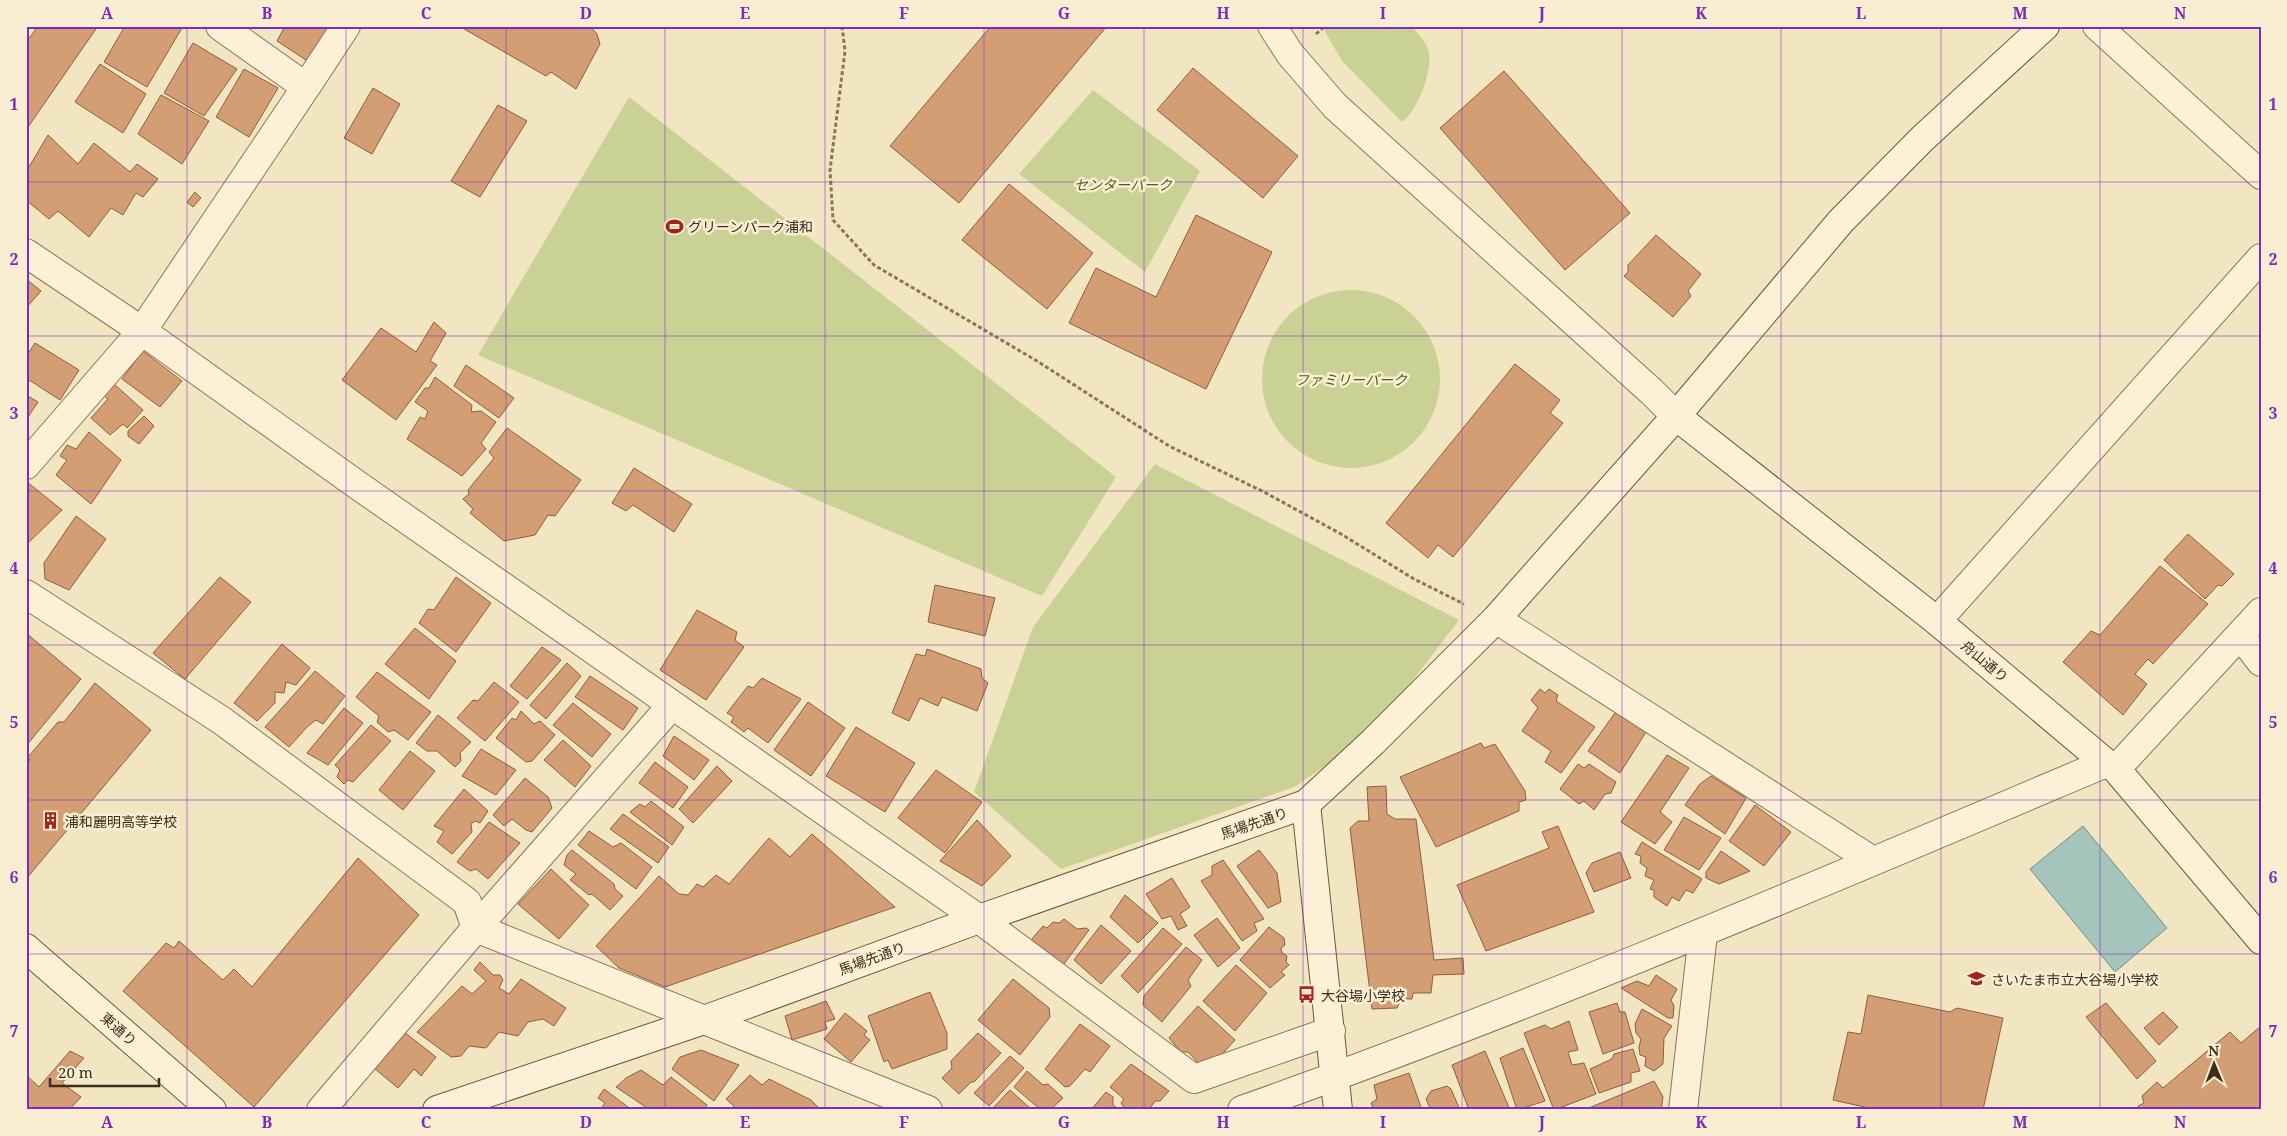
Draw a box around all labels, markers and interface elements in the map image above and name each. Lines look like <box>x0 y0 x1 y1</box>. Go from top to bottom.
text: A <box>101 2 114 24</box>
text: B <box>262 2 273 24</box>
text: C <box>421 2 432 24</box>
text: D <box>580 2 592 24</box>
text: E <box>740 2 750 24</box>
text: F <box>899 2 909 24</box>
text: G <box>1058 2 1070 24</box>
text: H <box>1216 2 1230 24</box>
text: I <box>1380 2 1386 24</box>
text: J <box>1538 2 1546 24</box>
text: K <box>1695 2 1707 24</box>
text: L <box>1856 2 1866 24</box>
text: M <box>2012 2 2028 24</box>
text: N <box>2174 2 2187 24</box>
text: 1 <box>9 93 19 115</box>
text: 1 <box>2268 93 2278 115</box>
park label: センターパーク <box>1074 175 1173 194</box>
sports icon: グリーンパーク浦和 <box>664 216 684 236</box>
place label: グリーンパーク浦和 <box>688 217 813 236</box>
text: 2 <box>9 248 19 270</box>
text: 2 <box>2268 248 2278 270</box>
park label: ファミリーパーク <box>1295 370 1408 389</box>
text: 3 <box>9 402 19 424</box>
text: 3 <box>2268 402 2278 424</box>
text: 4 <box>9 557 19 579</box>
text: 4 <box>2268 557 2278 579</box>
street label: 舟山通り <box>1957 636 2013 686</box>
text: 5 <box>9 711 19 733</box>
text: 5 <box>2268 711 2278 733</box>
street label: 馬場先通り <box>1218 803 1290 843</box>
building icon: 浦和麗明高等学校 <box>41 811 61 831</box>
place label: 浦和麗明高等学校 <box>65 812 177 831</box>
text: 6 <box>9 866 19 888</box>
text: 6 <box>2268 866 2278 888</box>
street label: 馬場先通り <box>836 937 908 979</box>
school or university icon: さいたま市立大谷場小学校 <box>1967 969 1987 989</box>
place label: さいたま市立大谷場小学校 <box>1991 970 2159 989</box>
bus stop icon: 大谷場小学校 <box>1297 985 1317 1005</box>
place label: 大谷場小学校 <box>1321 986 1405 1005</box>
street label: 東通り <box>97 1008 141 1050</box>
text: 7 <box>9 1020 19 1042</box>
text: 7 <box>2268 1020 2278 1042</box>
north arrow <box>2190 1038 2240 1088</box>
text: N <box>2208 1041 2219 1060</box>
scale bar <box>50 1056 159 1088</box>
text: 20 m <box>58 1062 93 1082</box>
text: A <box>101 1111 114 1133</box>
text: B <box>262 1111 273 1133</box>
text: C <box>421 1111 432 1133</box>
text: D <box>580 1111 592 1133</box>
text: E <box>740 1111 750 1133</box>
text: F <box>899 1111 909 1133</box>
text: G <box>1058 1111 1070 1133</box>
text: H <box>1216 1111 1230 1133</box>
text: I <box>1380 1111 1386 1133</box>
text: J <box>1538 1111 1546 1133</box>
text: K <box>1695 1111 1707 1133</box>
text: L <box>1856 1111 1866 1133</box>
text: M <box>2012 1111 2028 1133</box>
text: N <box>2174 1111 2187 1133</box>

